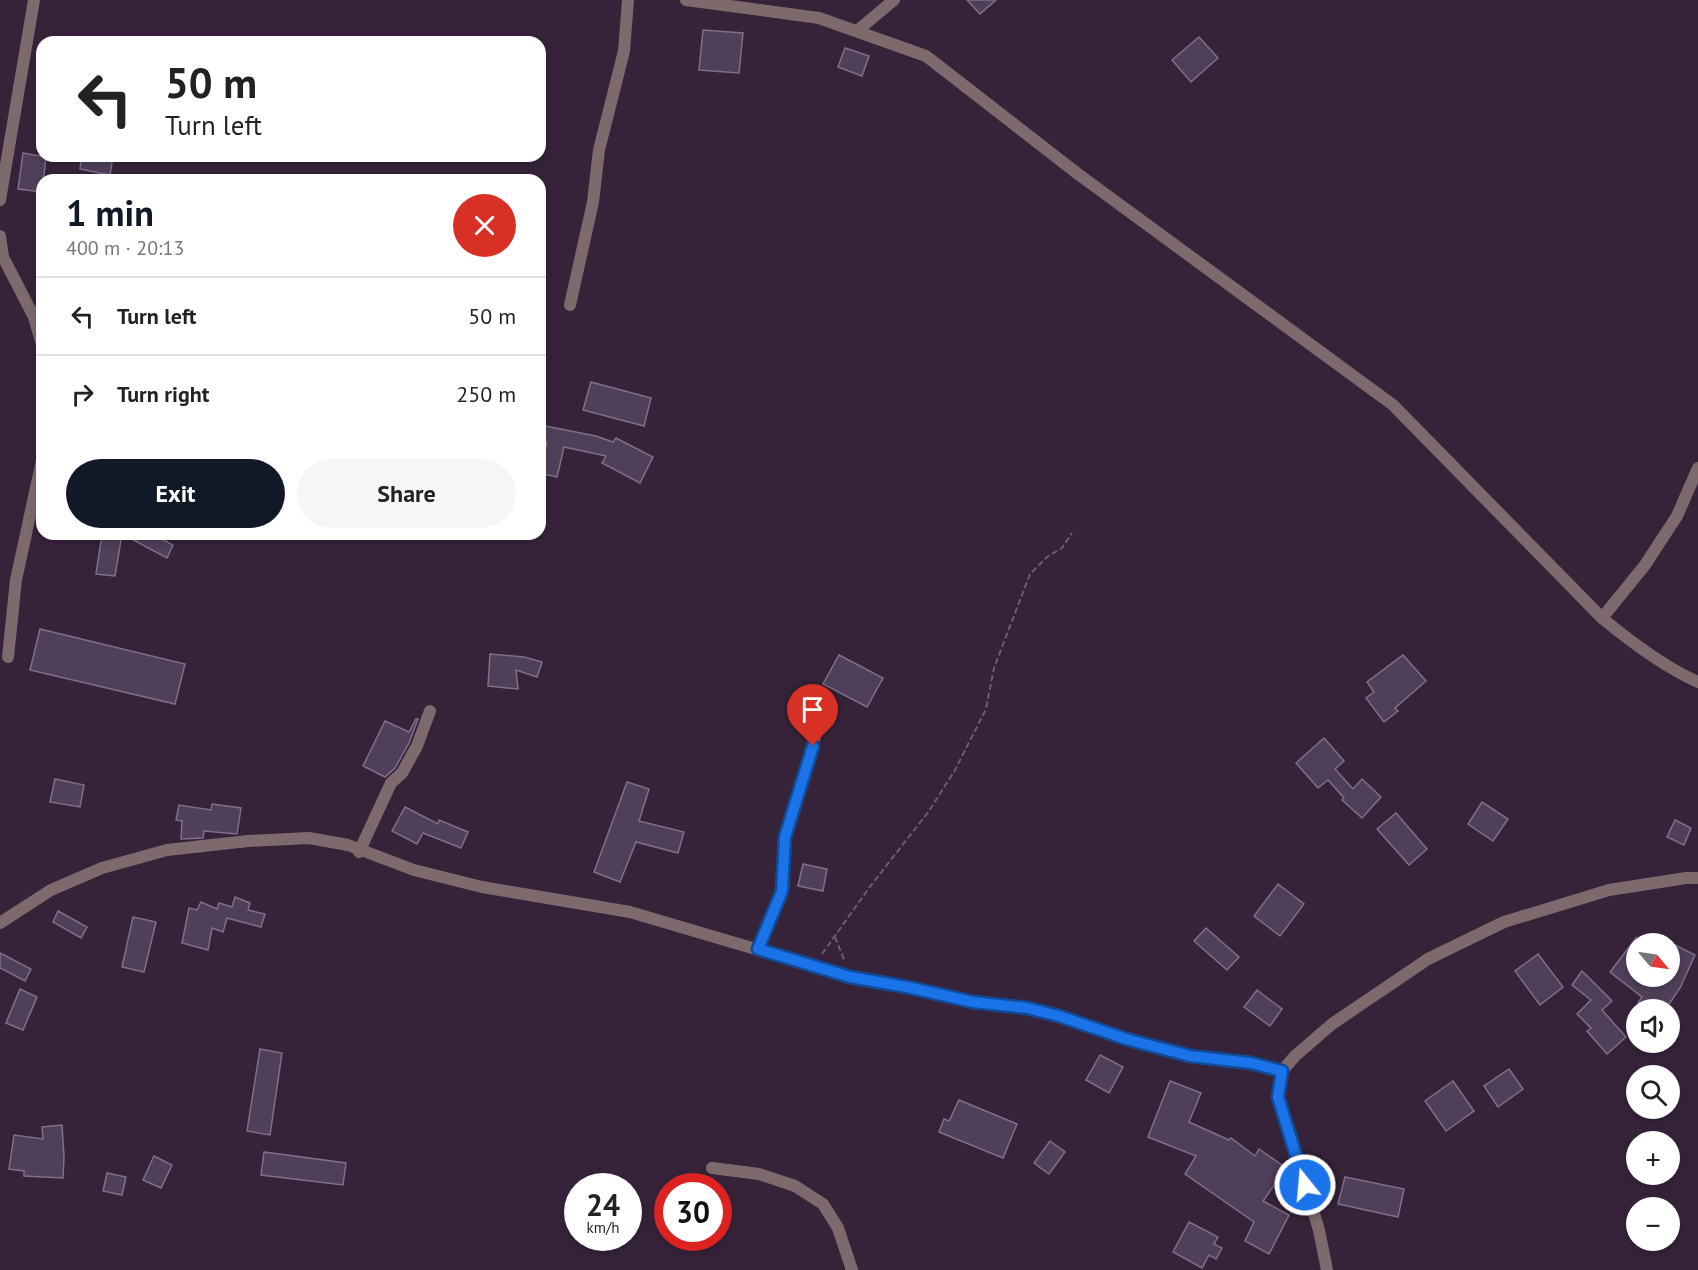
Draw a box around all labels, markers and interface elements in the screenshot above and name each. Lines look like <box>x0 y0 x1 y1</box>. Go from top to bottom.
text: 50 m <box>165 55 257 110</box>
icon: left <box>66 60 144 138</box>
text: Turn left <box>165 108 262 142</box>
text: 1 min <box>66 189 154 236</box>
button: close <box>453 194 516 257</box>
text: 400 m · 20:13 <box>66 235 184 261</box>
icon: left <box>66 300 99 333</box>
text: Turn left <box>117 302 197 330</box>
text: 50 m <box>468 302 516 330</box>
icon: right <box>66 378 99 411</box>
text: Turn right <box>117 380 209 408</box>
text: 250 m <box>456 380 516 408</box>
button: Exit <box>66 459 285 528</box>
button: Share <box>297 459 516 528</box>
pin <box>787 684 838 746</box>
icon: arrive <box>796 693 829 726</box>
north arrow <box>1626 933 1680 987</box>
map controls <box>1626 933 1680 1251</box>
button: sound <box>1626 999 1680 1053</box>
button: search <box>1626 1065 1680 1119</box>
button: + <box>1626 1131 1680 1185</box>
position arrow <box>1273 1153 1337 1217</box>
speed limit sign: 30 <box>654 1173 732 1251</box>
text: 24 <box>586 1185 620 1224</box>
button: − <box>1626 1197 1680 1251</box>
text: km/h <box>587 1218 619 1237</box>

